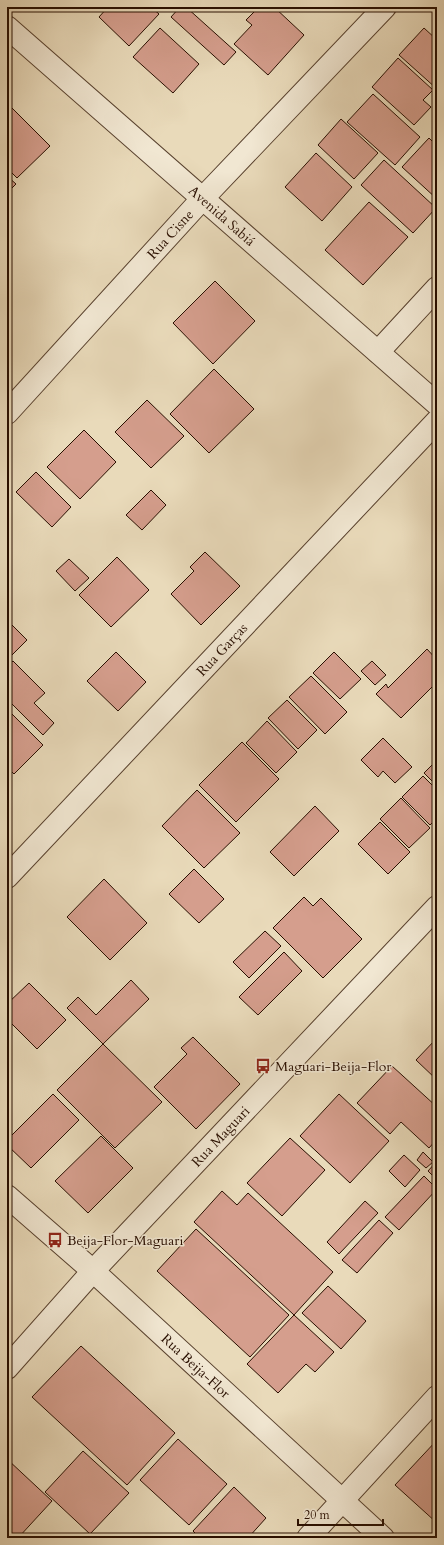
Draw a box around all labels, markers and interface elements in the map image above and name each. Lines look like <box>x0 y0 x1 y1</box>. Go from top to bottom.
street label: Avenida Sabiá <box>184 181 259 250</box>
street label: Rua Cisne <box>143 206 198 263</box>
street label: Rua Garças <box>192 619 252 680</box>
bus stop icon: Maguari-Beija-Flor <box>254 1057 272 1075</box>
place label: Maguari-Beija-Flor <box>275 1057 392 1076</box>
street label: Rua Maguari <box>187 1102 254 1171</box>
bus stop icon: Beija-Flor-Maguari <box>46 1231 64 1249</box>
place label: Beija-Flor-Maguari <box>67 1231 183 1250</box>
street label: Rua Beija-Flor <box>157 1329 235 1403</box>
scale bar <box>298 1501 383 1527</box>
text: 20 m <box>304 1507 331 1523</box>

